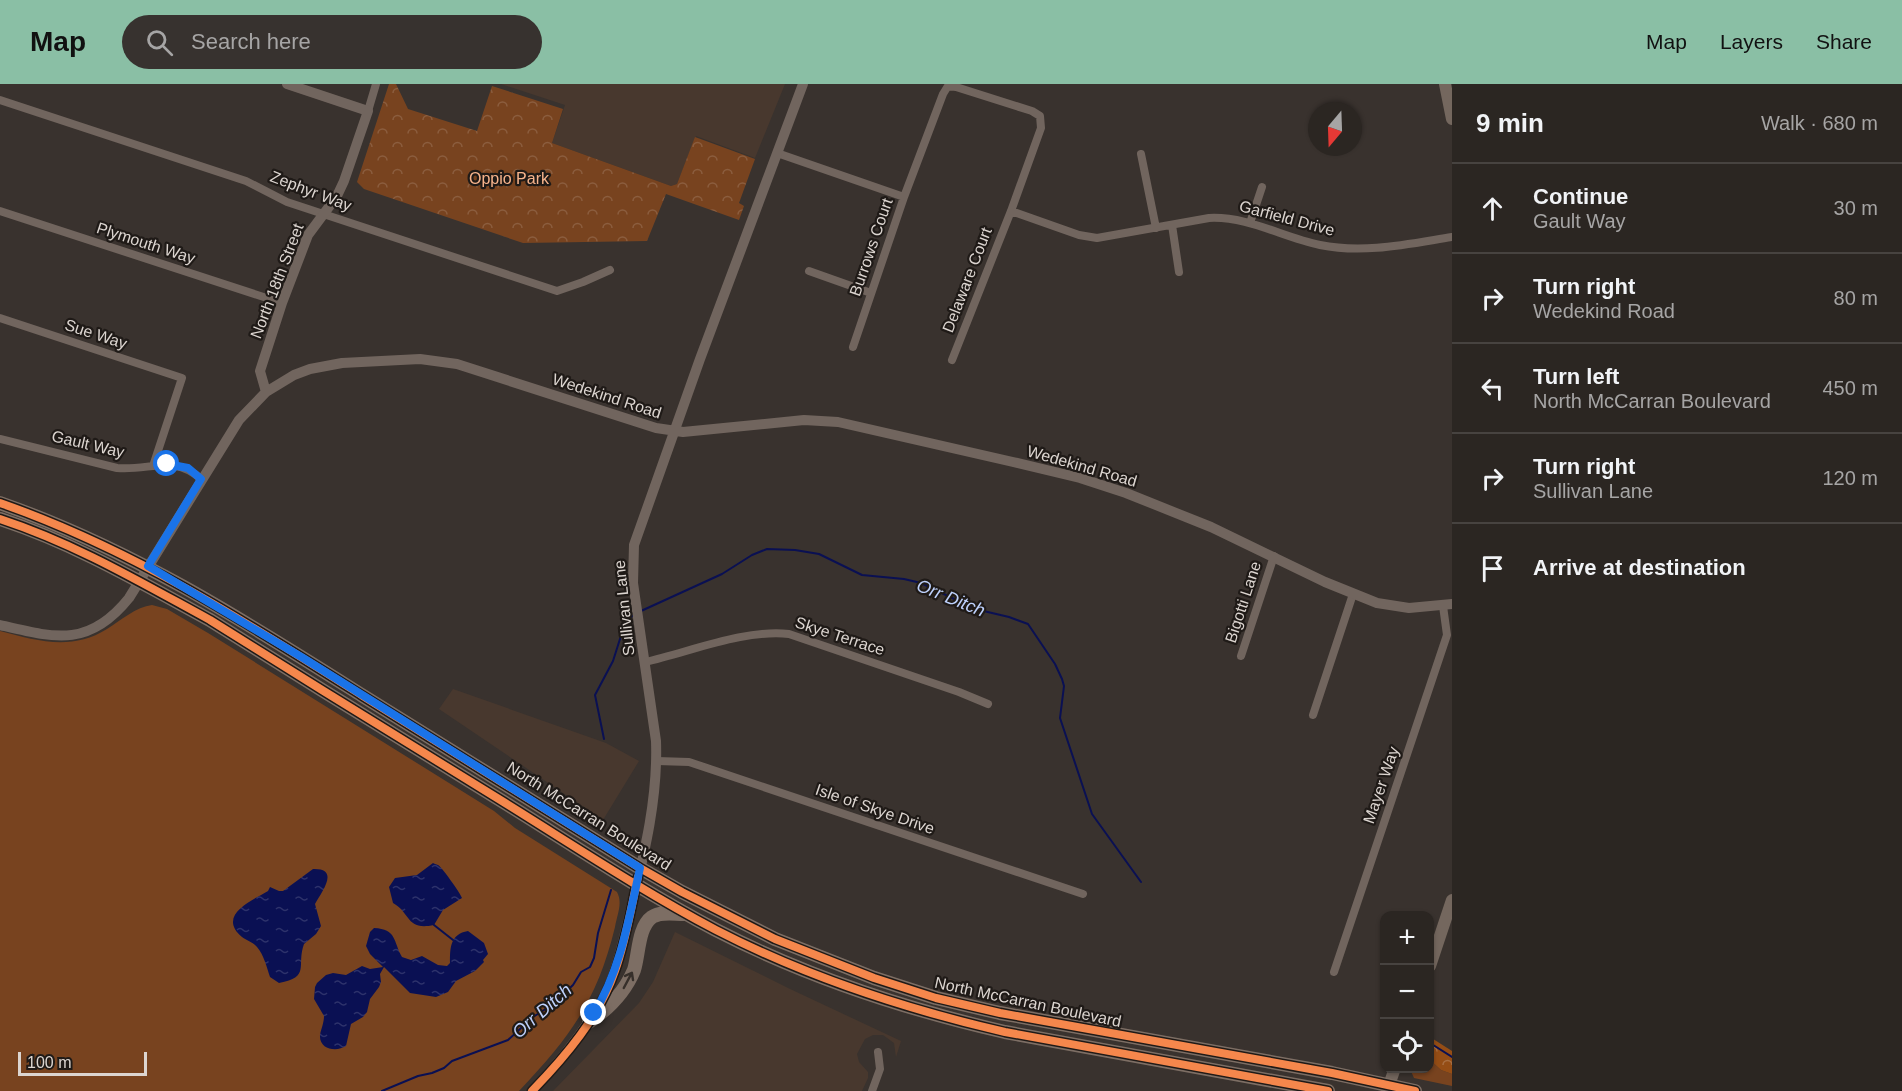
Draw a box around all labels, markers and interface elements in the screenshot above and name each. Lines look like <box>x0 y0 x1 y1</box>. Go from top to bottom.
search box <box>122 15 542 69</box>
text: Map <box>30 26 86 57</box>
icon: search <box>143 26 176 59</box>
text: Search here <box>191 29 311 54</box>
text: Map <box>1646 30 1687 53</box>
text: Layers <box>1720 30 1783 53</box>
text: Share <box>1816 30 1872 53</box>
north arrow <box>1308 102 1362 156</box>
text: 9 min <box>1476 108 1544 138</box>
text: Walk · 680 m <box>1761 112 1878 134</box>
street label: Zephyr Way <box>268 168 354 214</box>
park label: Oppio Park <box>469 170 550 187</box>
text: Continue <box>1533 184 1628 209</box>
icon: ahead <box>1476 192 1509 225</box>
street label: Burrows Court <box>846 195 896 298</box>
street label: Garfield Drive <box>1238 197 1337 239</box>
text: 30 m <box>1834 197 1878 219</box>
text: Gault Way <box>1533 210 1626 232</box>
street label: Plymouth Way <box>95 219 197 267</box>
street label: North 18th Street <box>247 221 307 341</box>
street label: Delaware Court <box>939 225 995 335</box>
text: Turn right <box>1533 274 1635 299</box>
icon: right <box>1476 282 1509 315</box>
text: 80 m <box>1834 287 1878 309</box>
text: Wedekind Road <box>1533 300 1675 322</box>
street label: Sue Way <box>63 316 129 352</box>
text: Turn left <box>1533 364 1619 389</box>
street label: Wedekind Road <box>550 370 664 422</box>
icon: left <box>1476 372 1509 405</box>
text: 450 m <box>1822 377 1878 399</box>
text: North McCarran Boulevard <box>1533 390 1771 412</box>
street label: Gault Way <box>50 427 126 461</box>
street label: Wedekind Road <box>1025 442 1139 490</box>
route start <box>153 450 179 476</box>
text: Turn right <box>1533 454 1635 479</box>
icon: right <box>1476 462 1509 495</box>
text: 120 m <box>1822 467 1878 489</box>
text: Sullivan Lane <box>1533 480 1653 502</box>
icon: arrive <box>1476 552 1509 585</box>
text: Arrive at destination <box>1533 555 1746 580</box>
street label: Sullivan Lane <box>611 559 637 657</box>
street label: Bigotti Lane <box>1222 559 1264 645</box>
water label: Orr Ditch <box>914 575 988 621</box>
street label: Skye Terrace <box>793 614 887 658</box>
street label: Mayer Way <box>1360 744 1402 826</box>
street label: North McCarran Boulevard <box>504 758 674 874</box>
street label: Isle of Skye Drive <box>813 781 937 837</box>
map controls <box>1380 911 1434 1073</box>
button: + <box>1380 911 1434 965</box>
button: − <box>1380 965 1434 1019</box>
one-way arrow <box>623 972 634 990</box>
street label: North McCarran Boulevard <box>933 974 1123 1030</box>
water label: Orr Ditch <box>508 980 576 1042</box>
route end <box>580 999 606 1025</box>
button: locate <box>1380 1019 1434 1073</box>
scale bar <box>18 1049 147 1076</box>
text: 100 m <box>27 1054 71 1071</box>

